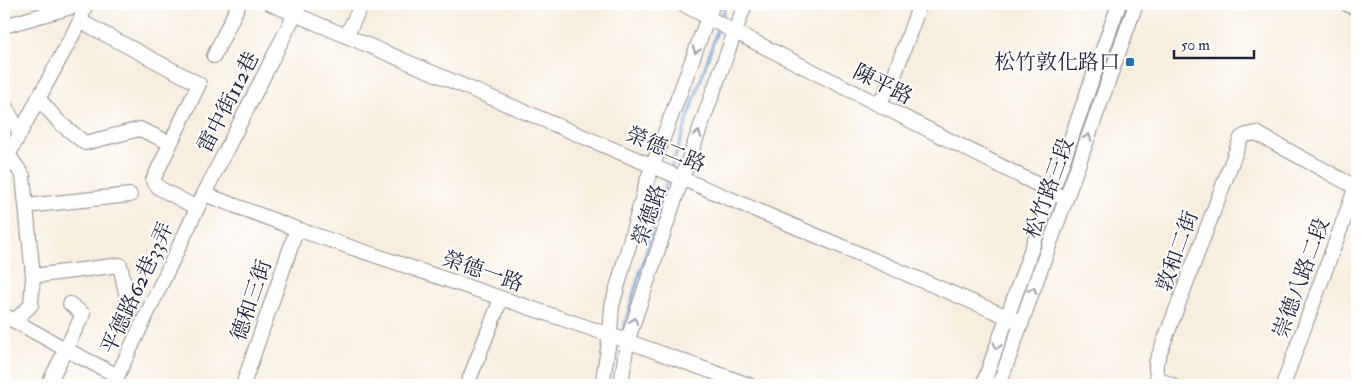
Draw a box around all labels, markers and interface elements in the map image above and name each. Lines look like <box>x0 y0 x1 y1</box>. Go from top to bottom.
scale bar <box>1174 28 1254 60</box>
text: 50 m <box>1181 36 1210 55</box>
one-way arrow <box>692 45 702 54</box>
street label: 雷中街112巷 <box>192 47 265 157</box>
place label: 松竹敦化路口 <box>994 49 1120 76</box>
marker: 松竹敦化路口 <box>1124 56 1136 68</box>
street label: 陳平路 <box>849 58 917 111</box>
street label: 榮德二路 <box>622 121 710 178</box>
one-way arrow <box>692 130 702 139</box>
one-way arrow <box>1082 133 1092 142</box>
street label: 松竹路三段 <box>1019 134 1080 242</box>
street label: 榮德路 <box>626 181 672 249</box>
street label: 敦和二街 <box>1150 207 1205 295</box>
street label: 崇德八路二段 <box>1267 214 1336 342</box>
street label: 平德路62巷33弄 <box>95 218 180 358</box>
street label: 榮德一路 <box>439 245 527 298</box>
street label: 德和三街 <box>225 256 278 344</box>
one-way arrow <box>1027 286 1037 295</box>
one-way arrow <box>628 317 638 325</box>
one-way arrow <box>993 342 1003 350</box>

